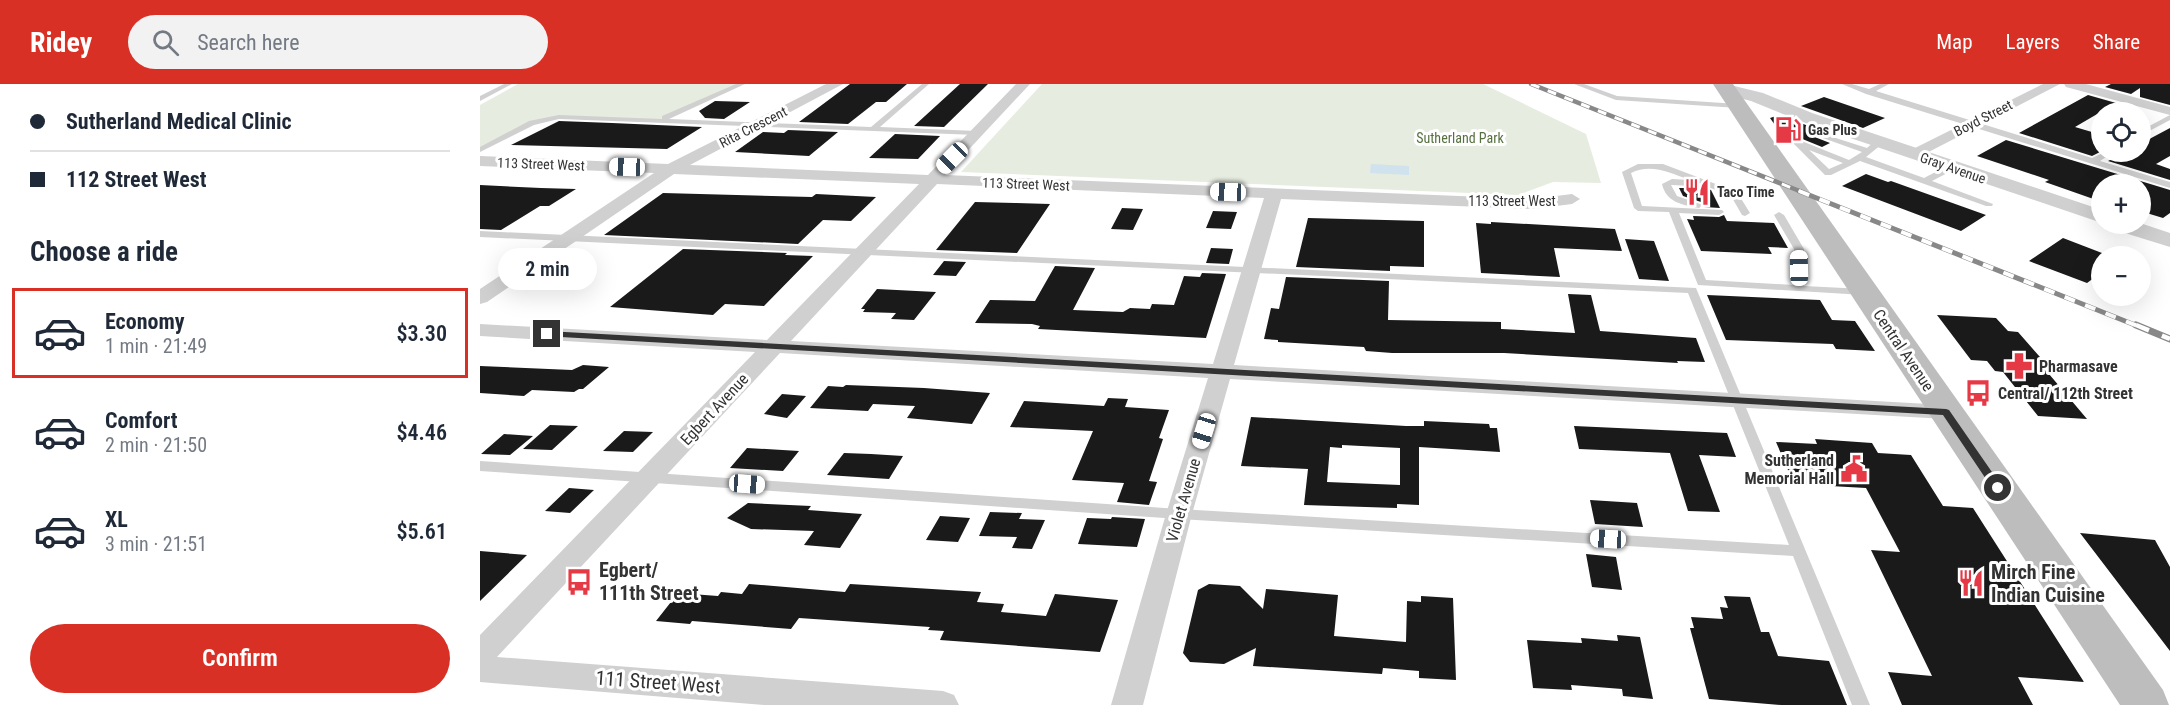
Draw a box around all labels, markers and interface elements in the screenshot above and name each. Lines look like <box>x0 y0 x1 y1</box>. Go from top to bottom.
search box <box>128 15 548 69</box>
text: Ridey <box>30 26 92 59</box>
icon: search <box>149 26 182 59</box>
text: Search here <box>197 30 299 55</box>
text: Map <box>1936 30 1973 54</box>
text: Layers <box>2006 30 2060 54</box>
text: Share <box>2093 30 2140 54</box>
street label: Boyd Street <box>1951 97 2015 139</box>
map controls <box>2091 102 2151 306</box>
button: locate <box>2091 102 2151 162</box>
street label: Rita Crescent <box>717 103 789 151</box>
text: Sutherland Medical Clinic <box>66 109 292 134</box>
fuel station icon: Gas Plus <box>1773 115 1803 145</box>
place label: Gas Plus <box>1808 122 1857 138</box>
park label: Sutherland Park <box>1416 130 1504 146</box>
car <box>933 139 971 177</box>
street label: Gray Avenue <box>1918 149 1988 187</box>
street label: 113 Street West <box>497 154 585 174</box>
car <box>609 157 645 177</box>
text: 112 Street West <box>66 167 206 192</box>
street label: 113 Street West <box>982 174 1070 194</box>
button: + <box>2091 174 2151 234</box>
restaurant icon: Taco Time <box>1682 177 1712 207</box>
car <box>1210 182 1246 202</box>
place label: Taco Time <box>1717 184 1775 200</box>
street label: 113 Street West <box>1468 193 1556 209</box>
text: Choose a ride <box>30 236 178 268</box>
button: − <box>2091 246 2151 306</box>
callout: 2 min <box>497 247 596 289</box>
car <box>1790 250 1808 286</box>
text: 2 min <box>525 257 570 281</box>
icon: car <box>33 306 87 360</box>
street label: Central Avenue <box>1869 306 1938 395</box>
text: Economy <box>105 309 185 334</box>
route end <box>533 320 560 347</box>
text: $3.30 <box>396 321 447 346</box>
text: 1 min · 21:49 <box>105 334 207 358</box>
pharmacy icon: Pharmasave <box>2004 351 2034 381</box>
place label: Pharmasave <box>2039 357 2118 376</box>
street label: Egbert Avenue <box>676 370 752 449</box>
bus stop icon: Central/ 112th Street <box>1963 378 1993 408</box>
place label: Central/ 112th Street <box>1998 384 2133 403</box>
icon: car <box>33 405 87 459</box>
text: Comfort <box>105 408 178 433</box>
car <box>1190 411 1218 451</box>
text: $4.46 <box>396 420 447 445</box>
text: 2 min · 21:50 <box>105 433 207 457</box>
place label: Sutherland Memorial Hall <box>1744 451 1834 488</box>
public building icon: Sutherland Memorial Hall <box>1839 454 1869 484</box>
street label: Violet Avenue <box>1162 456 1205 544</box>
car <box>728 474 766 494</box>
route start <box>1984 474 2011 501</box>
icon: car <box>33 504 87 558</box>
text: XL <box>105 507 128 532</box>
text: $5.61 <box>396 519 447 544</box>
car <box>1590 529 1626 549</box>
text: 3 min · 21:51 <box>105 532 207 556</box>
place label: Egbert/ 111th Street <box>599 558 699 605</box>
place label: Mirch Fine Indian Cuisine <box>1991 560 2105 607</box>
bus stop icon: Egbert/ 111th Street <box>564 567 594 597</box>
restaurant icon: Mirch Fine Indian Cuisine <box>1956 568 1986 598</box>
button: Confirm <box>30 624 450 693</box>
street label: 111 Street West <box>595 666 721 698</box>

